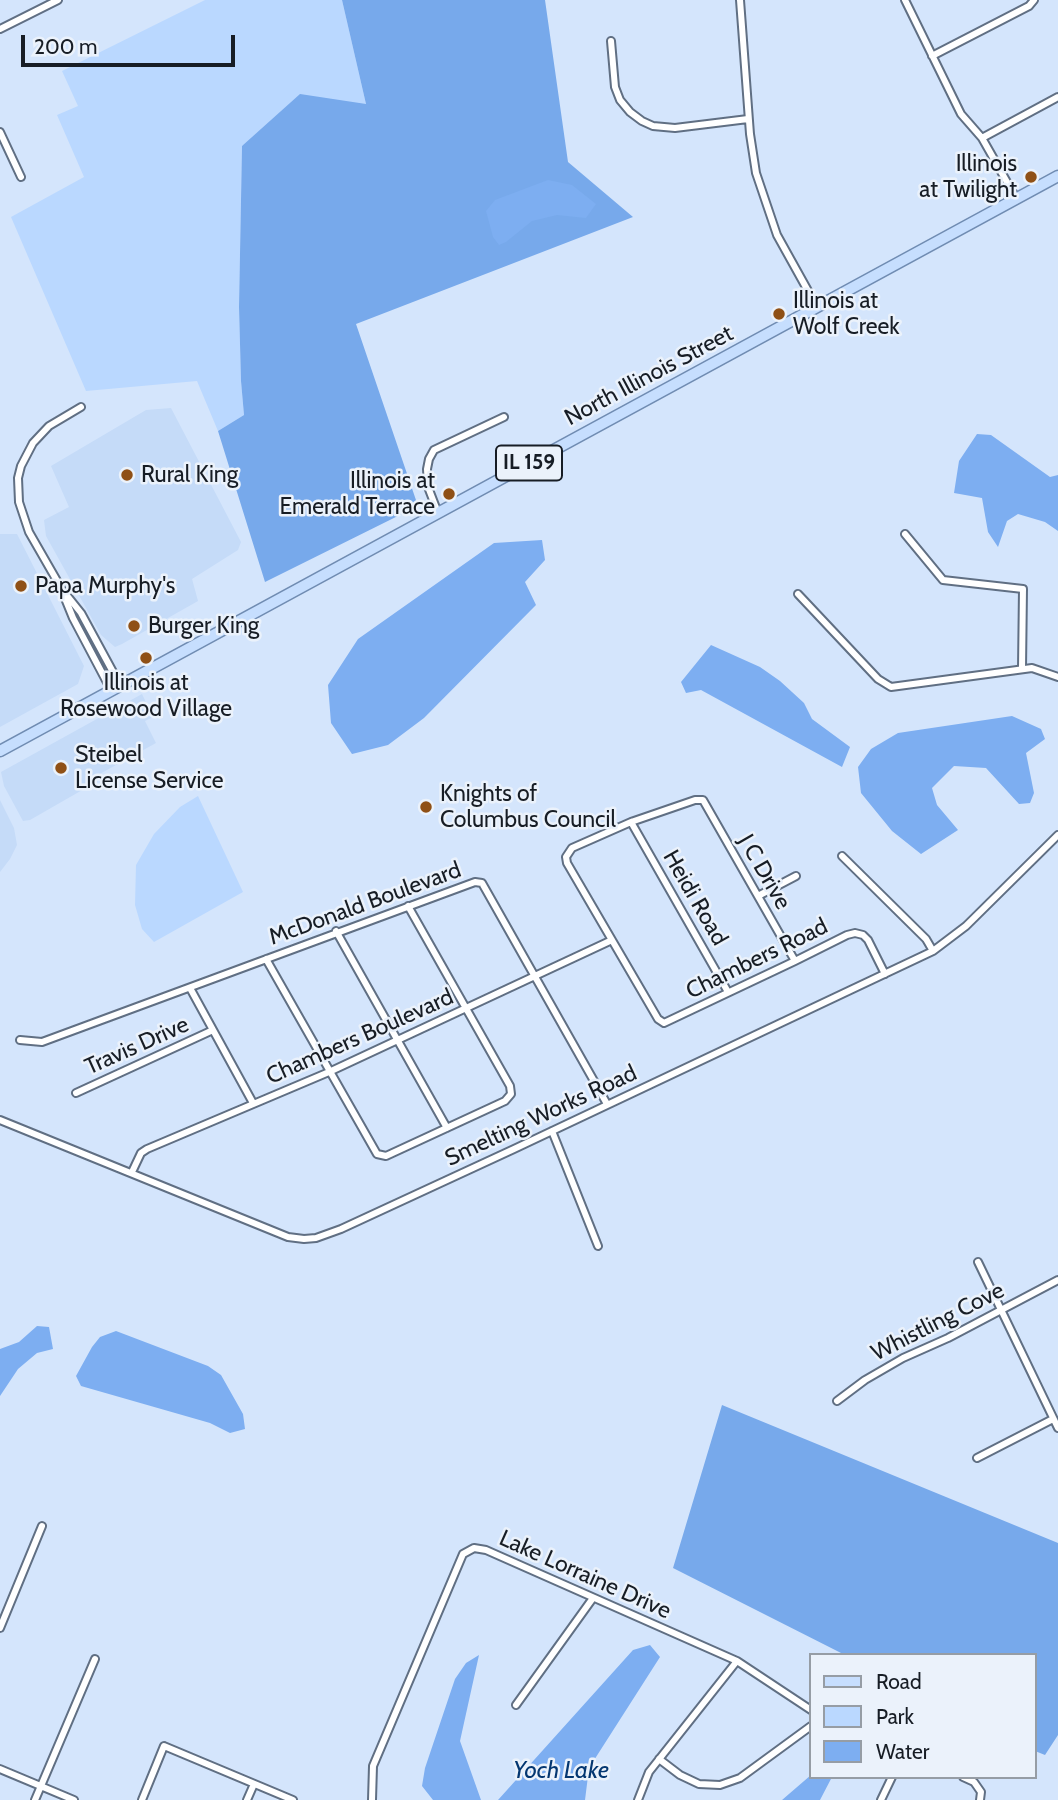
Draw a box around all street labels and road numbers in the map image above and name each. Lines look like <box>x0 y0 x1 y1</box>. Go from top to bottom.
street label: North Illinois Street <box>560 320 738 432</box>
road number: IL 159 <box>496 446 562 480</box>
street label: J C Drive <box>732 830 796 914</box>
street label: Heidi Road <box>657 846 733 950</box>
street label: McDonald Boulevard <box>265 856 465 952</box>
street label: Chambers Road <box>682 913 832 1005</box>
street label: Chambers Boulevard <box>262 983 458 1091</box>
street label: Travis Drive <box>81 1011 193 1081</box>
street label: Smelting Works Road <box>441 1059 641 1173</box>
street label: Whistling Cove <box>867 1277 1009 1367</box>
street label: Lake Lorraine Drive <box>495 1525 675 1625</box>

